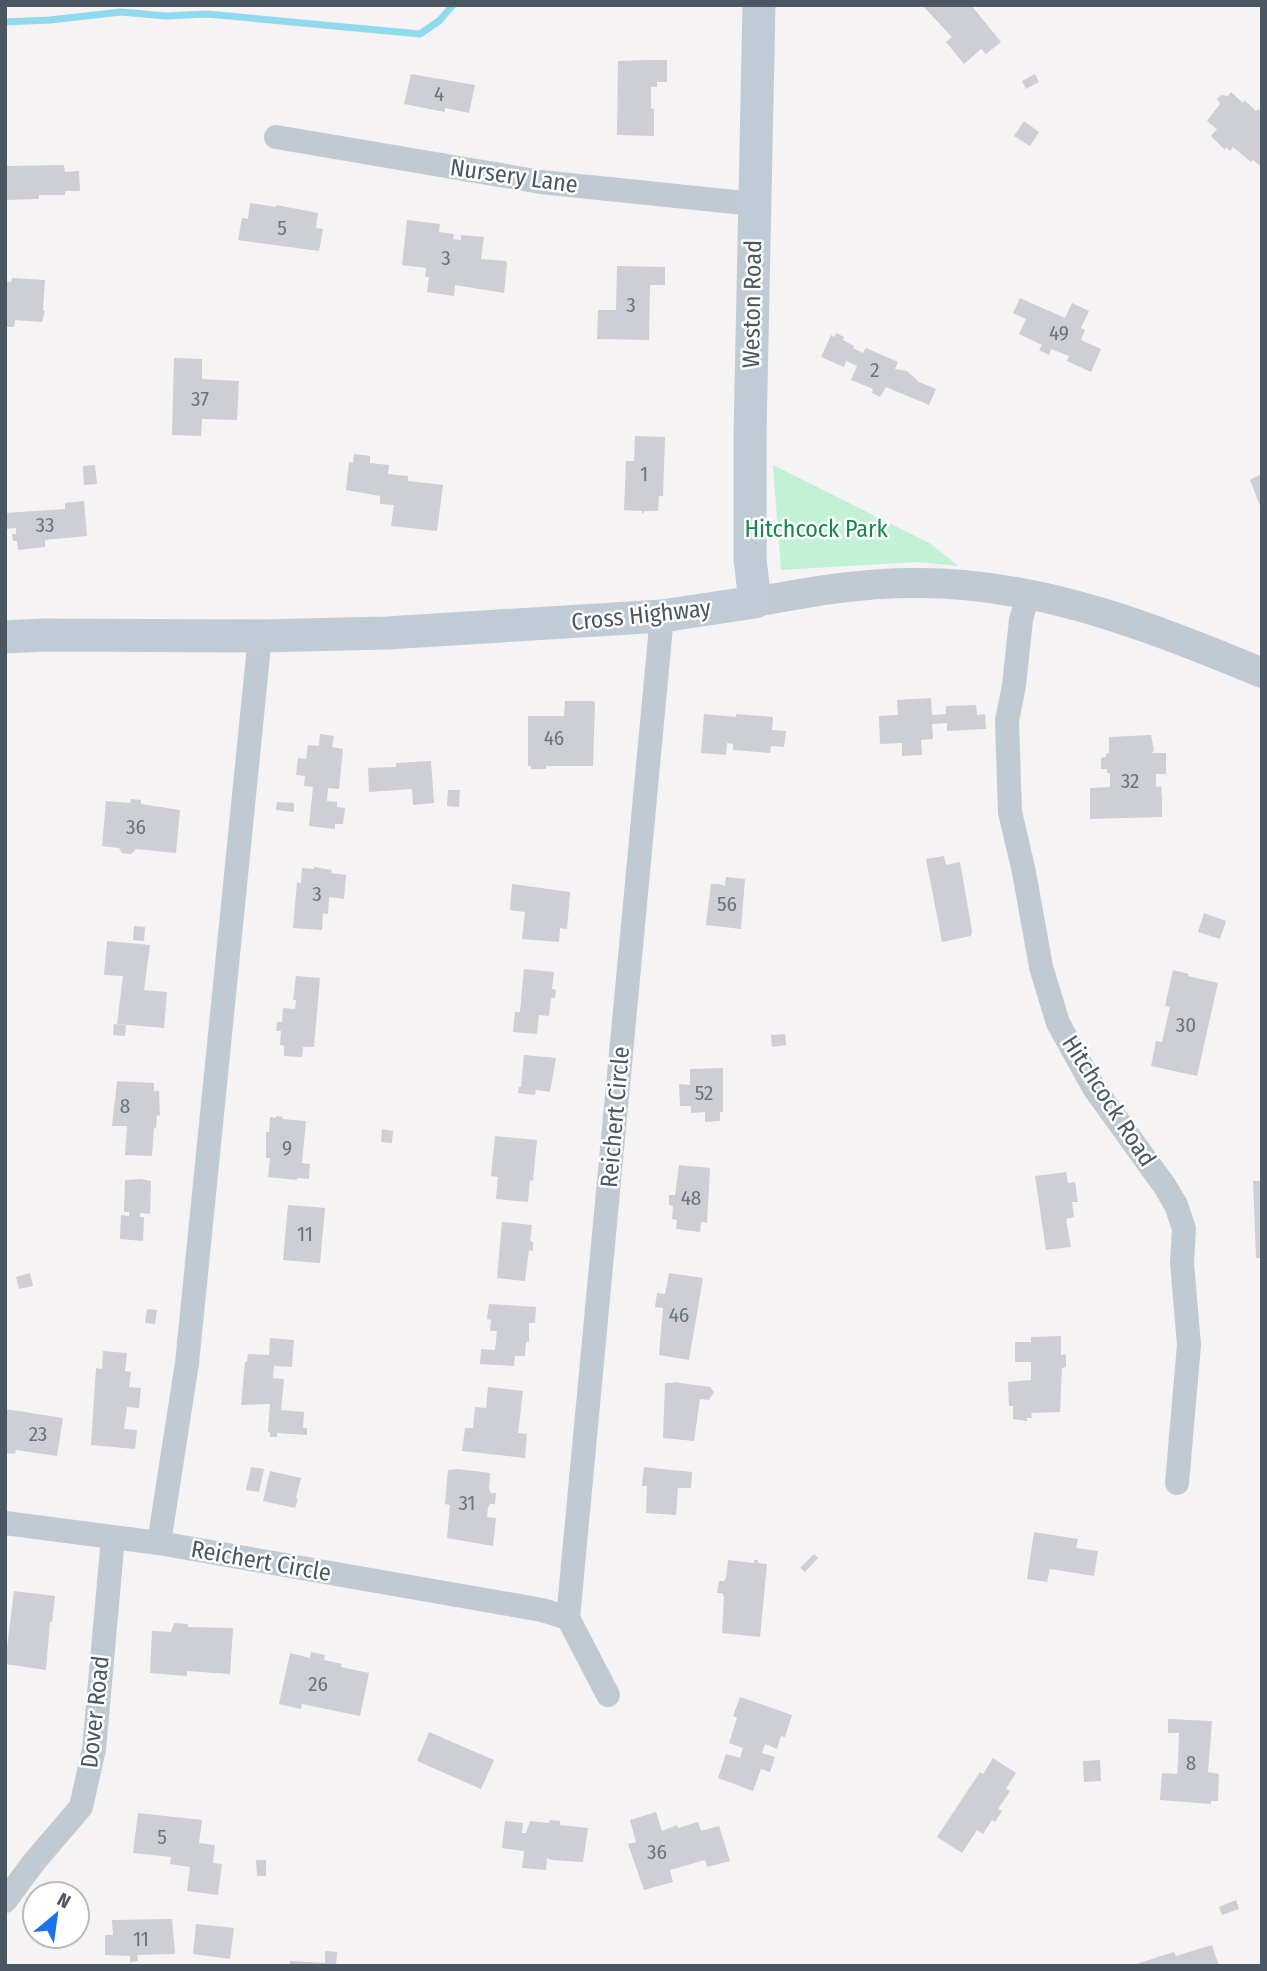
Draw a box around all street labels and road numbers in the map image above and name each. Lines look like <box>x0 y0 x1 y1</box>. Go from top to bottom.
street label: Nursery Lane <box>448 153 580 199</box>
street label: Weston Road <box>737 240 767 368</box>
street label: Cross Highway <box>570 594 712 636</box>
street label: Hitchcock Road <box>1056 1030 1162 1172</box>
street label: Reichert Circle <box>595 1045 635 1189</box>
street label: Reichert Circle <box>189 1535 333 1587</box>
street label: Dover Road <box>75 1655 115 1769</box>

